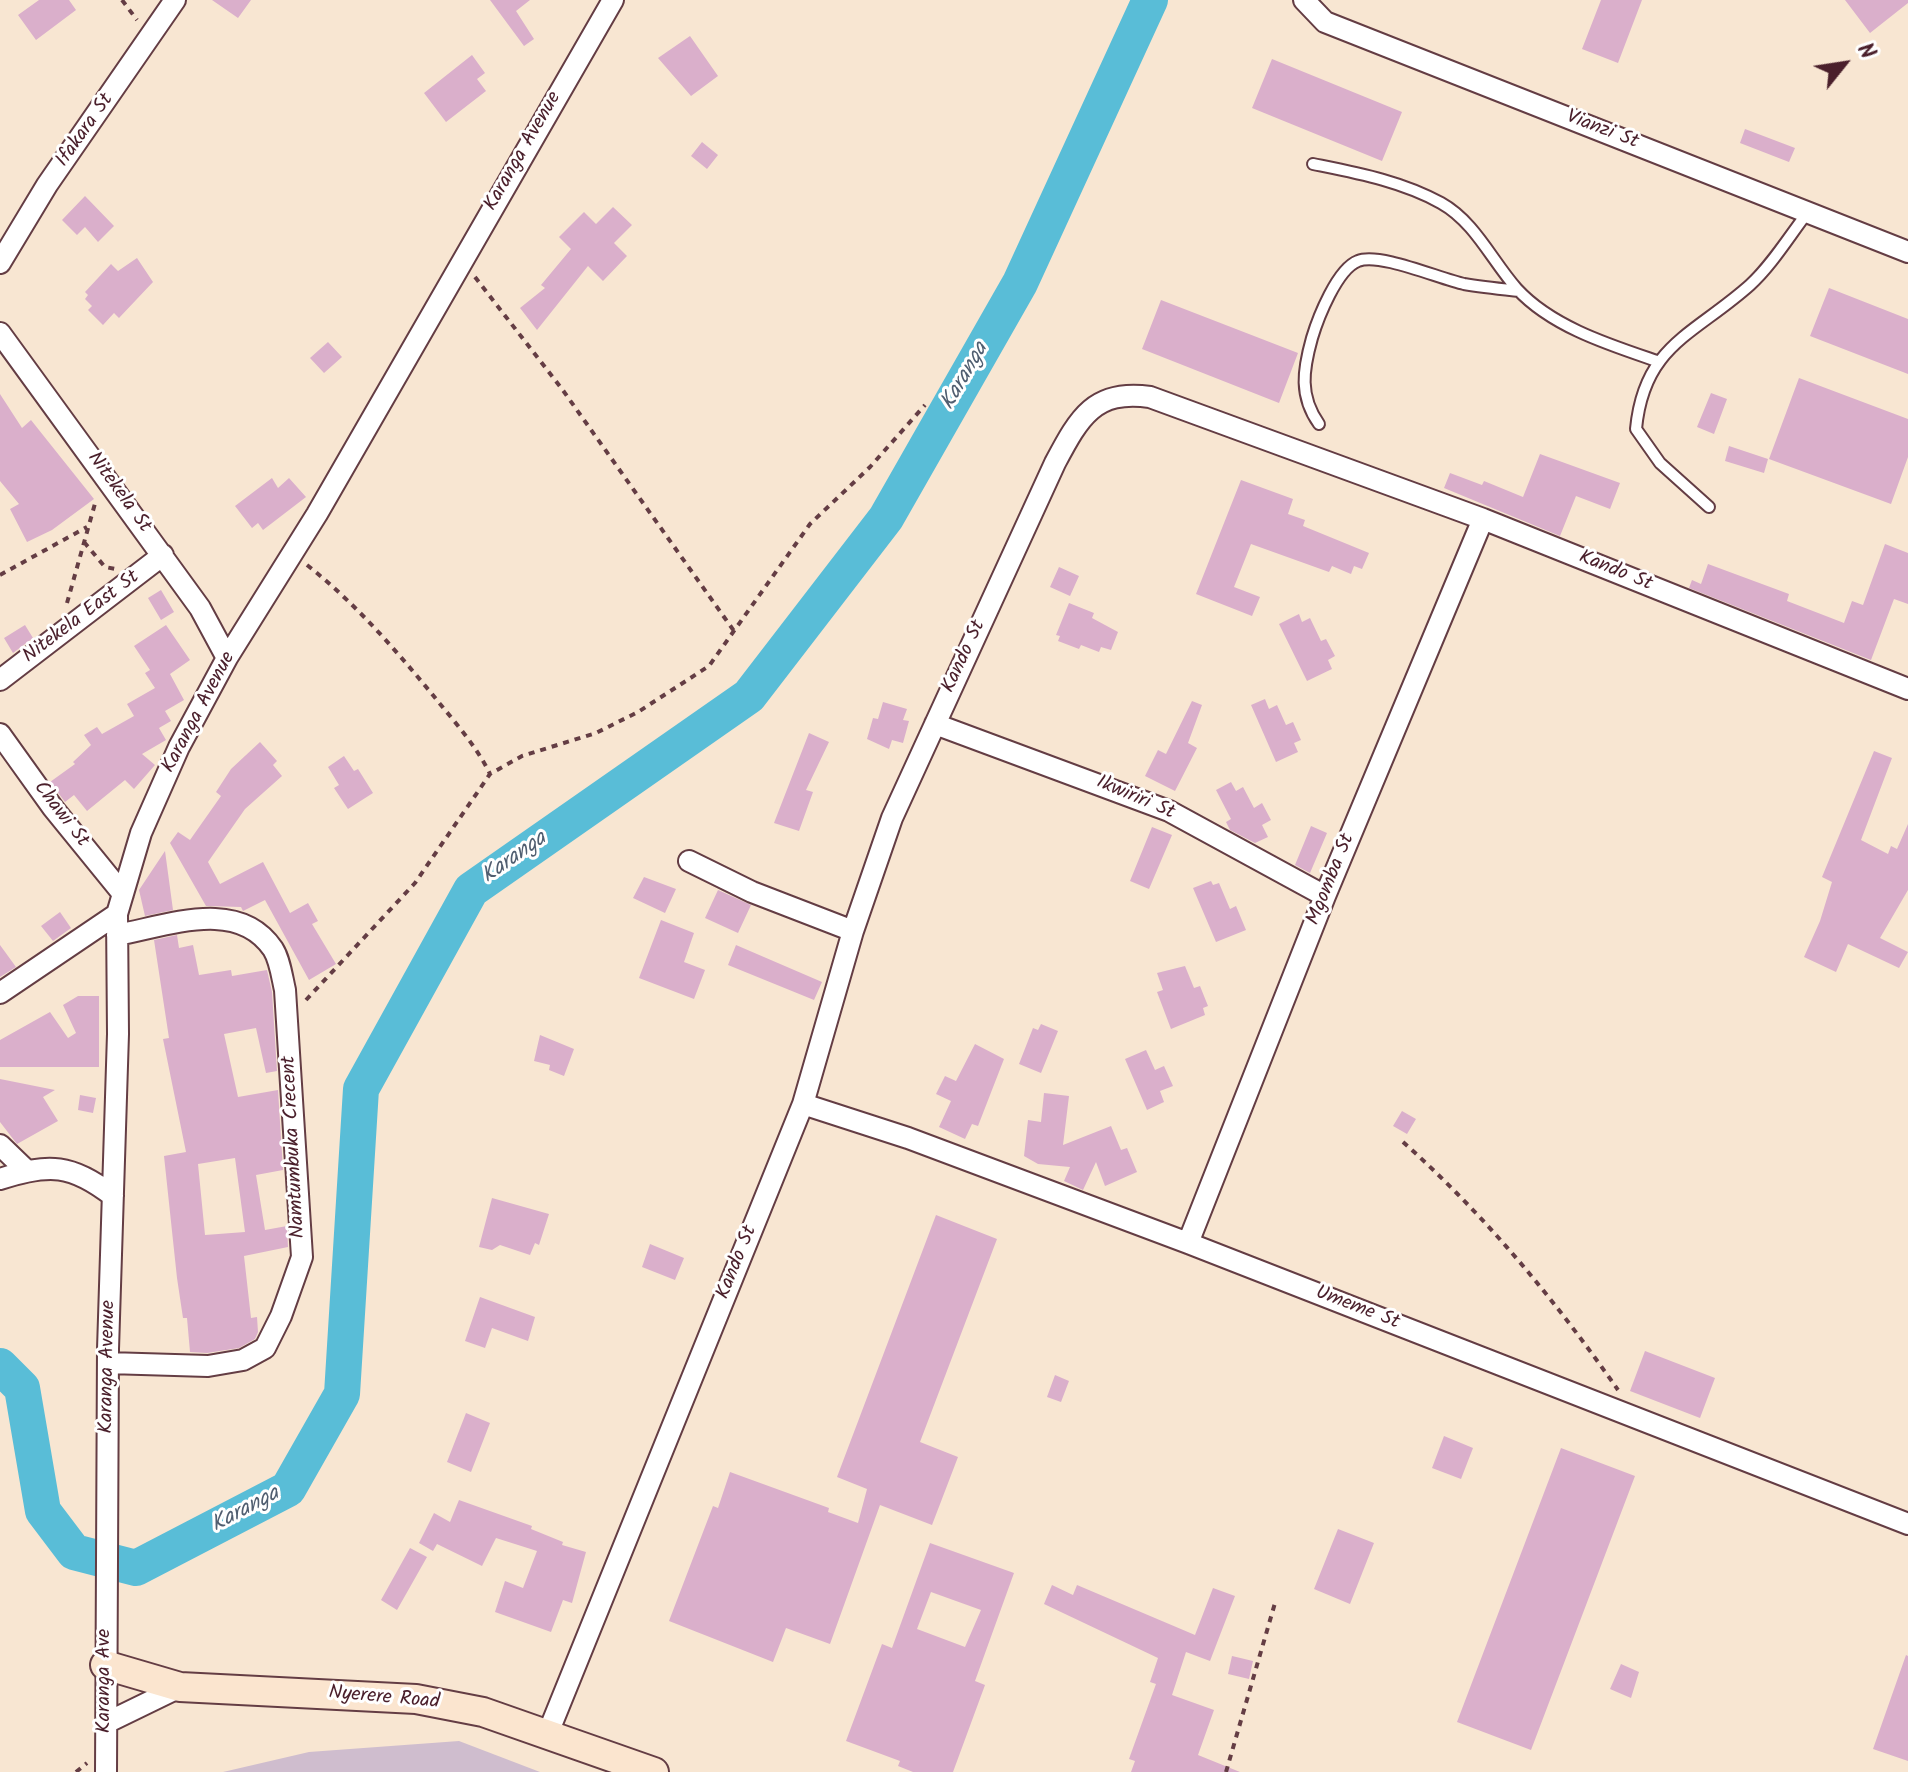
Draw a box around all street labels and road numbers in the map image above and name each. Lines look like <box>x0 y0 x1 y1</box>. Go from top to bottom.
street label: Karanga Avenue <box>480 88 568 216</box>
street label: Ifakara St <box>52 90 120 172</box>
street label: Vianzi St <box>1563 106 1641 156</box>
street label: Nitekela St <box>81 448 155 538</box>
street label: Kando St <box>1575 546 1655 598</box>
street label: Nitekela East St <box>19 566 145 670</box>
street label: Kando St <box>938 617 992 697</box>
street label: Karanga Avenue <box>158 648 242 778</box>
street label: Ikwiriri St <box>1092 772 1178 826</box>
street label: Chawi St <box>27 777 93 853</box>
street label: Mgomba St <box>1303 831 1361 929</box>
street label: Namtumbuka Crecent <box>278 1055 312 1239</box>
street label: Kando St <box>712 1223 764 1303</box>
street label: Umeme St <box>1312 1282 1402 1336</box>
street label: Karanga Avenue <box>96 1300 122 1434</box>
street label: Karanga Ave <box>94 1629 118 1733</box>
street label: Nyerere Road <box>328 1682 440 1716</box>

